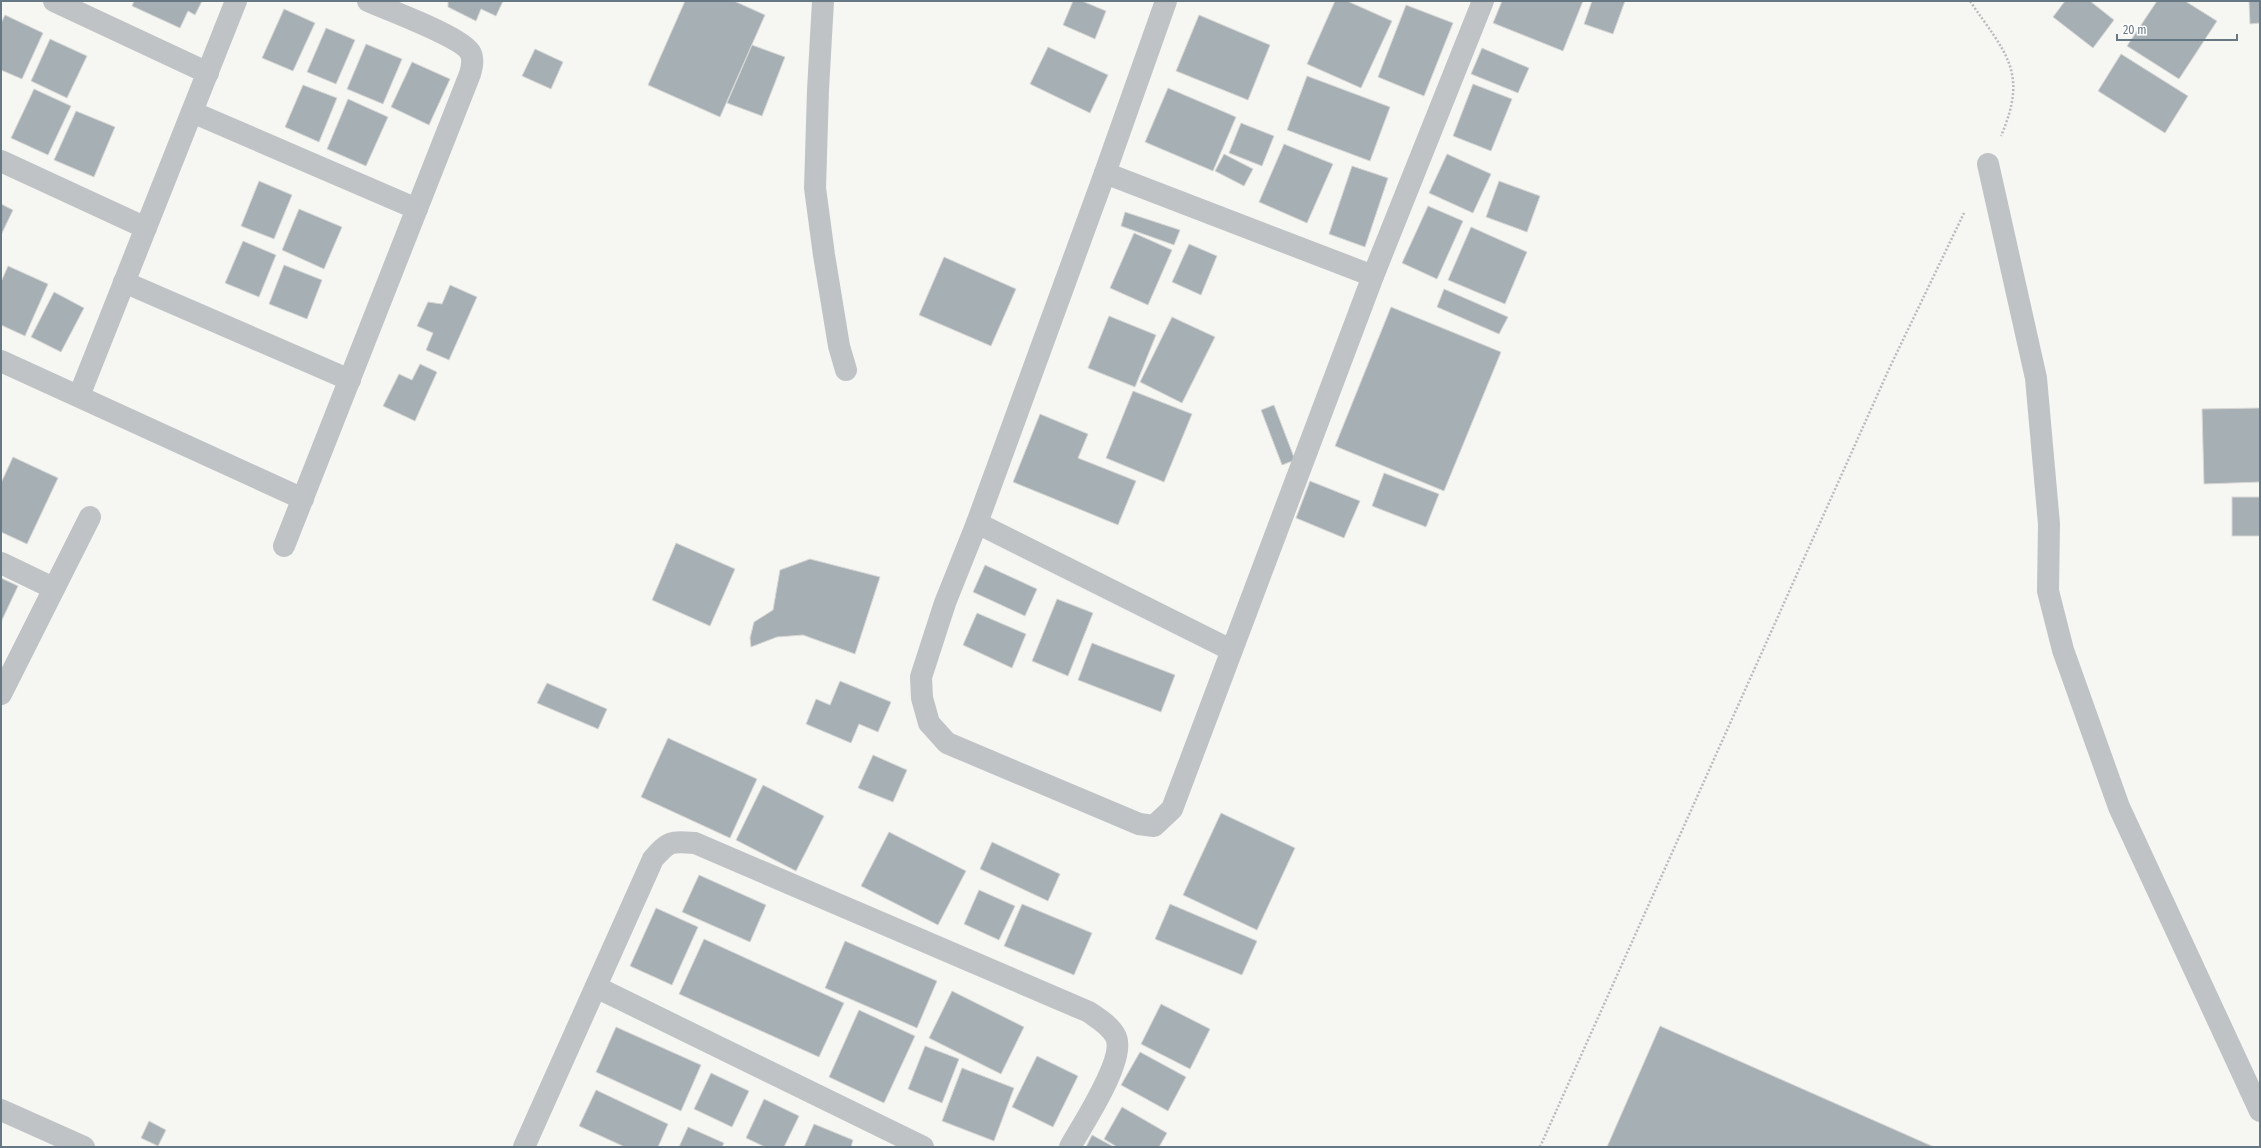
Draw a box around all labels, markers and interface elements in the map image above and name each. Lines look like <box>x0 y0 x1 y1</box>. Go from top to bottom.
scale bar <box>2117 16 2237 42</box>
text: 20 m <box>2123 23 2147 37</box>

